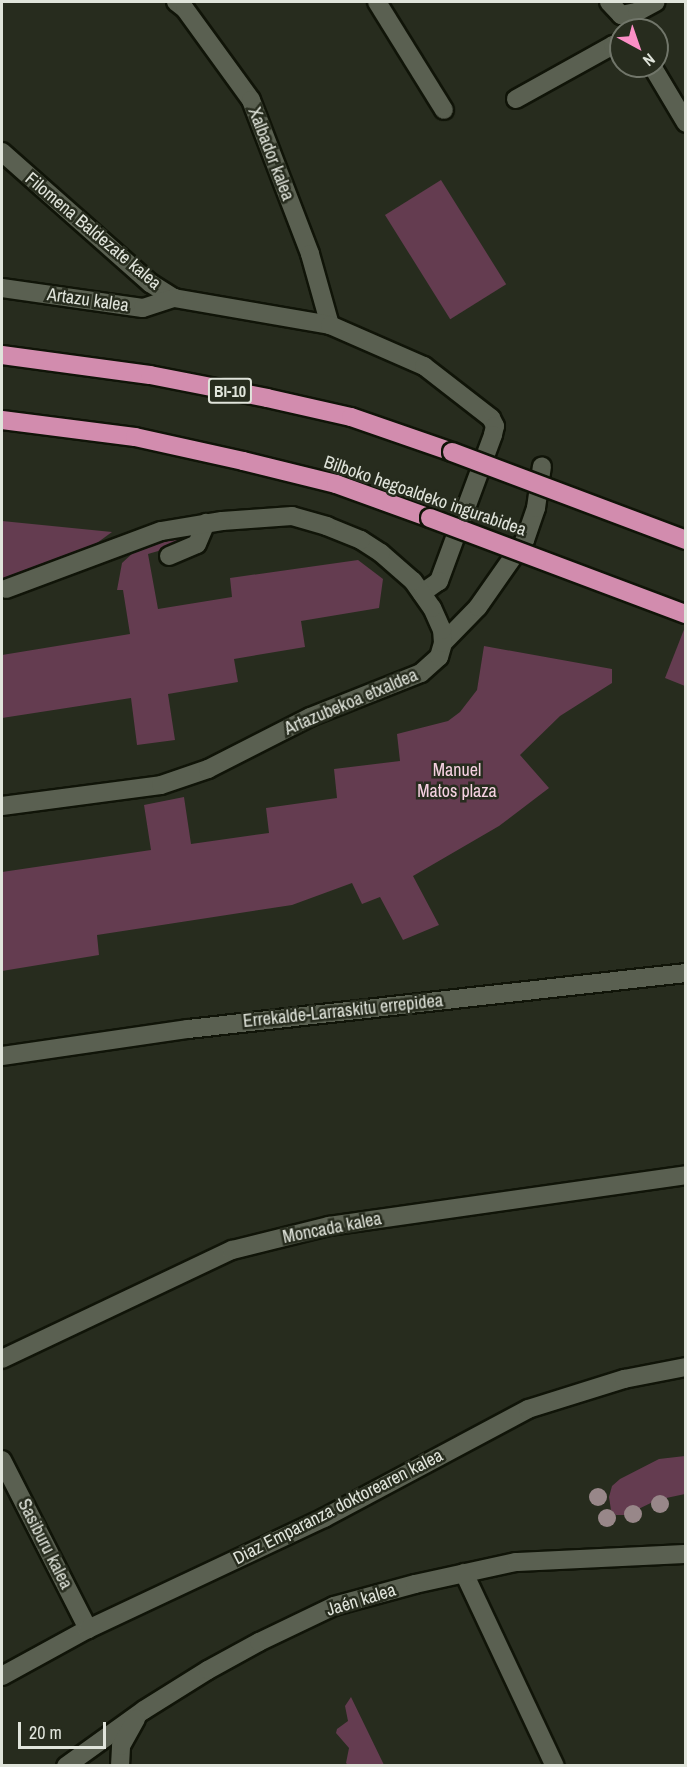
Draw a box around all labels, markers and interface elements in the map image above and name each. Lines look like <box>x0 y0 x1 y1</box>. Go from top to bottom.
north arrow <box>609 18 669 78</box>
text: N <box>639 49 660 72</box>
street label: Xalbador kalea <box>243 104 299 204</box>
street label: Filomena Baldezate kalea <box>21 168 165 294</box>
street label: Artazu kalea <box>46 284 130 316</box>
road number: BI-10 <box>208 378 252 404</box>
street label: Bilboko hegoaldeko ingurabidea <box>321 451 529 541</box>
street label: Artazubekoa etxaldea <box>281 664 421 740</box>
park label: Manuel Matos plaza <box>417 760 497 802</box>
street label: Errekalde-Larraskitu errepidea <box>242 990 444 1032</box>
street label: Moncada kalea <box>281 1208 383 1248</box>
street label: Diaz Emparanza doktorearen kalea <box>230 1445 446 1569</box>
street label: Sasiburu kalea <box>13 1495 77 1593</box>
street label: Jaén kalea <box>324 1579 398 1621</box>
scale bar <box>21 1710 110 1748</box>
text: 20 m <box>29 1720 62 1745</box>

